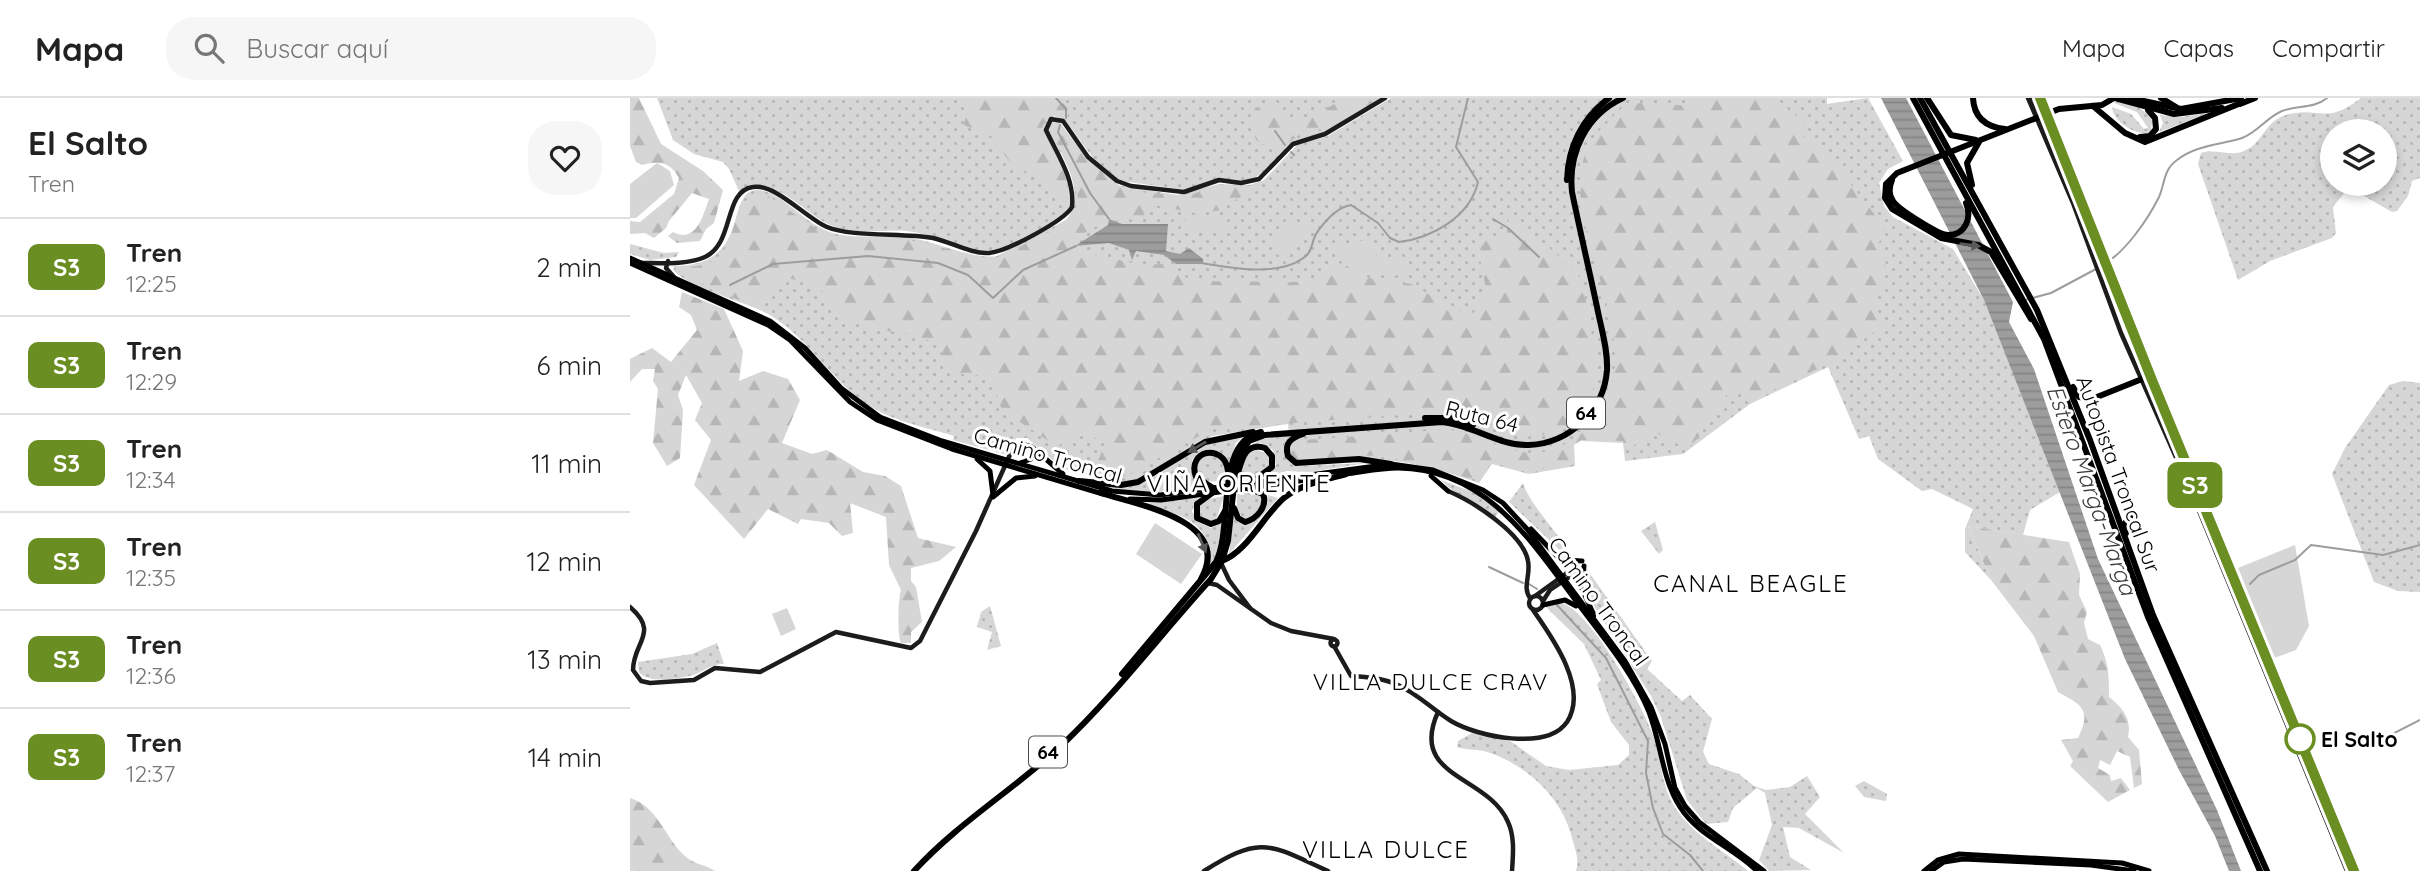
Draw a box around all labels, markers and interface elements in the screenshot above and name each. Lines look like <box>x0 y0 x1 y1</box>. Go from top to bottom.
search box <box>166 17 656 80</box>
text: Mapa <box>35 28 124 69</box>
icon: search <box>190 29 228 67</box>
text: Buscar aquí <box>246 32 388 65</box>
text: Mapa <box>2062 33 2126 63</box>
text: Capas <box>2164 33 2234 63</box>
text: Compartir <box>2272 33 2385 63</box>
map controls <box>2320 119 2397 196</box>
button: layers <box>2320 119 2397 196</box>
button: heart <box>528 121 602 195</box>
text: El Salto <box>28 122 148 163</box>
text: Tren <box>28 169 75 198</box>
text: Tren <box>126 236 182 269</box>
one-way arrow <box>1959 240 1981 251</box>
text: 2 min <box>536 251 602 284</box>
text: S3 <box>53 252 80 282</box>
text: 12:25 <box>126 269 177 298</box>
text: Tren <box>126 334 182 367</box>
text: 6 min <box>537 349 602 382</box>
text: S3 <box>53 350 80 380</box>
text: 12:29 <box>126 367 177 396</box>
street label: Autopista Troncal Sur <box>2071 372 2167 576</box>
water label: Estero Marga-Marga <box>2041 381 2144 600</box>
street label: Ruta 64 <box>1443 394 1521 438</box>
road number: 64 <box>1567 398 1605 428</box>
street label: Camino Troncal <box>971 421 1125 489</box>
text: Tren <box>126 432 182 465</box>
one-way arrow <box>1187 441 1206 453</box>
text: 11 min <box>531 447 602 480</box>
text: S3 <box>53 448 80 478</box>
line badge: S3 <box>2164 462 2226 508</box>
text: 12:34 <box>126 465 176 494</box>
district label: VIÑA ORIENTE <box>1146 468 1332 498</box>
text: S3 <box>2181 470 2209 500</box>
text: Tren <box>126 530 182 563</box>
street label: Camino Troncal <box>1544 531 1654 671</box>
one-way arrow <box>1197 532 1208 553</box>
text: 12 min <box>527 545 602 578</box>
text: S3 <box>53 546 80 576</box>
text: 12:35 <box>126 563 176 592</box>
district label: CANAL BEAGLE <box>1653 568 1849 598</box>
text: Tren <box>126 628 182 661</box>
text: 13 min <box>527 643 602 676</box>
text: S3 <box>53 644 80 674</box>
text: 12:36 <box>126 661 176 690</box>
district label: VILLA DULCE CRAV <box>1313 667 1549 696</box>
marker: El Salto <box>2285 724 2315 754</box>
text: Tren <box>126 726 182 759</box>
place label: El Salto <box>2321 726 2397 752</box>
road number: 64 <box>1029 736 1067 768</box>
text: 14 min <box>528 741 602 774</box>
text: S3 <box>53 742 80 772</box>
text: 12:37 <box>126 759 175 788</box>
district label: VILLA DULCE <box>1302 834 1470 864</box>

